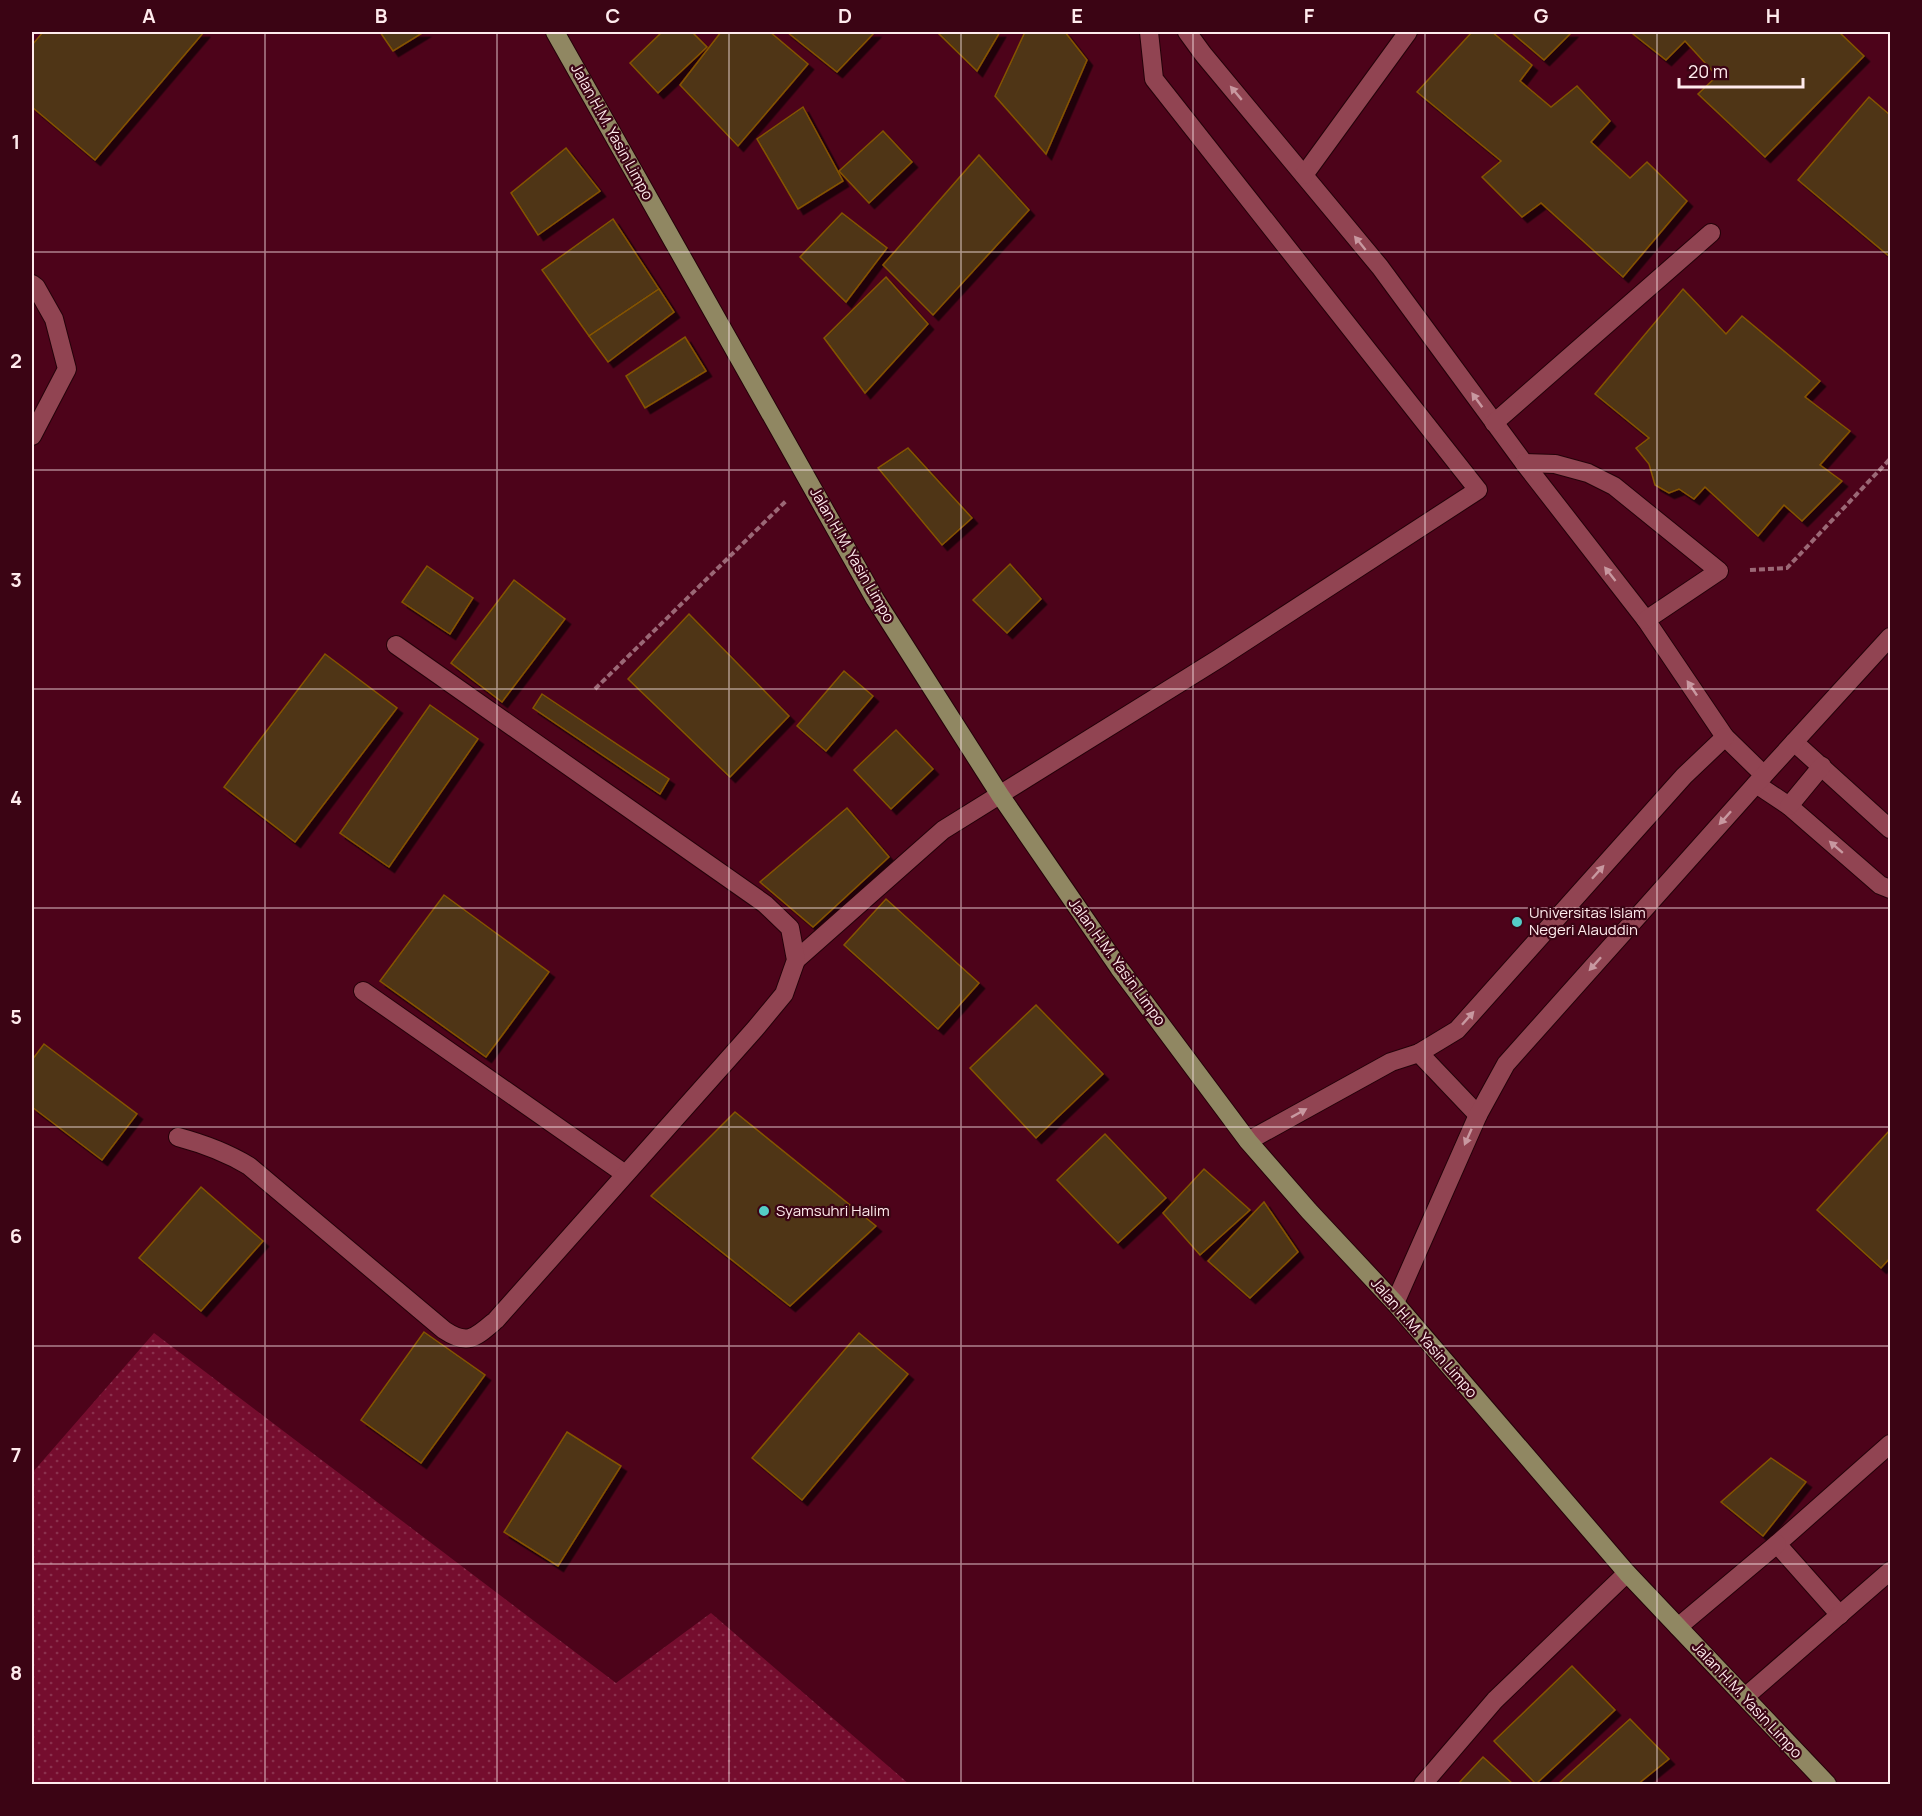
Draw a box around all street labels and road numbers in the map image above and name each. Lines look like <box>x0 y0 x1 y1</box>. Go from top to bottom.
street label: Jalan H.M. Yasin Limpo <box>566 60 659 204</box>
street label: Jalan H.M. Yasin Limpo <box>805 483 900 626</box>
street label: Jalan H.M. Yasin Limpo <box>1064 894 1171 1030</box>
street label: Jalan H.M. Yasin Limpo <box>1366 1273 1483 1402</box>
street label: Jalan H.M. Yasin Limpo <box>1688 1637 1807 1763</box>

